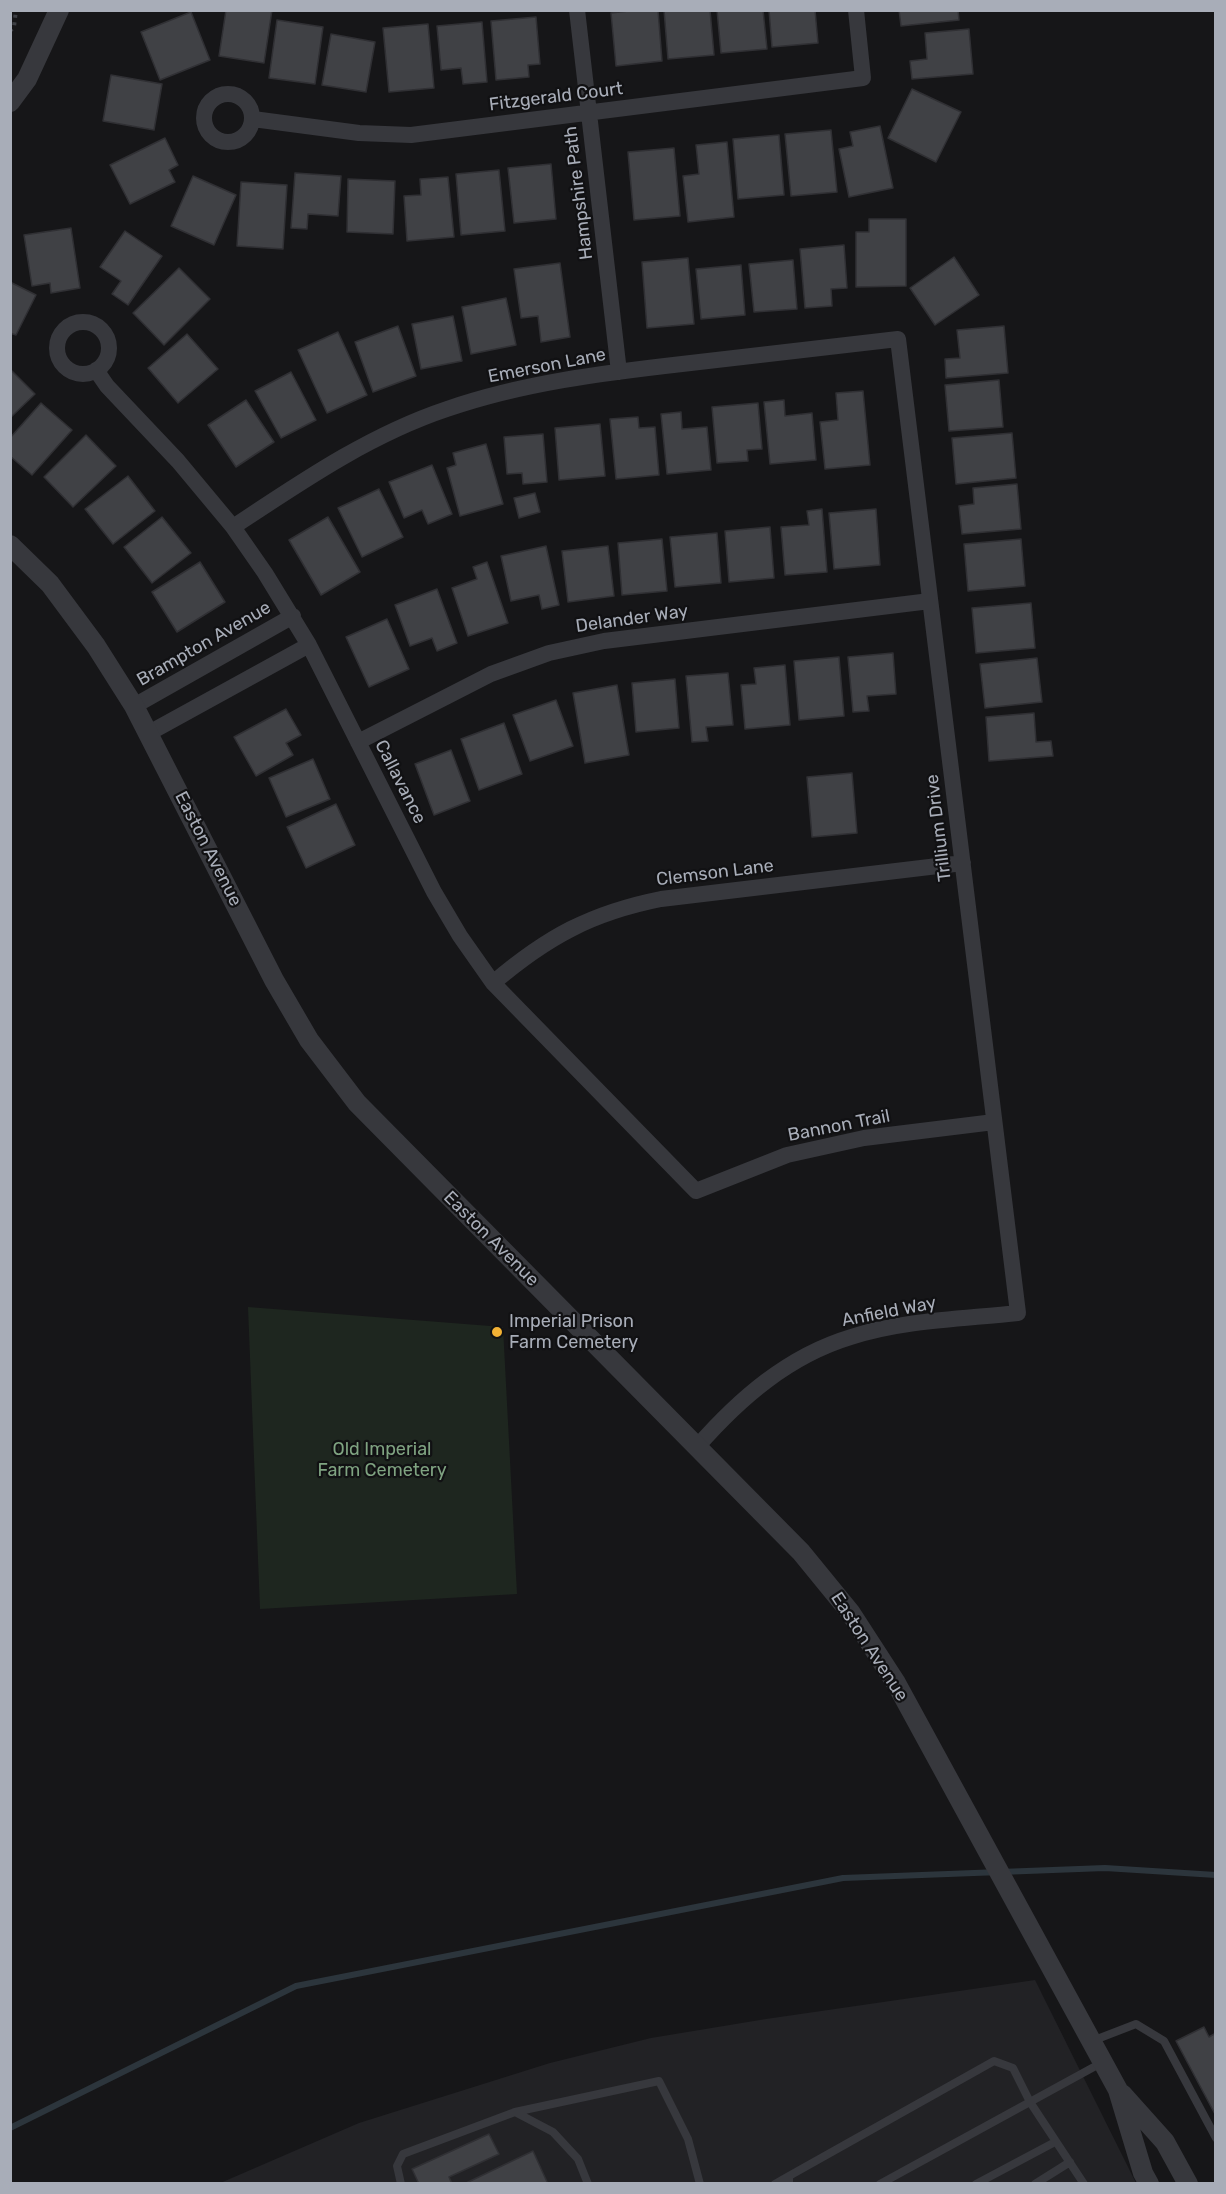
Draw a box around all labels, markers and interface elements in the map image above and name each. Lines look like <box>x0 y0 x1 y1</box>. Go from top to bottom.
street label: Fitzgerald Court <box>488 78 624 116</box>
street label: Hampshire Path <box>560 125 598 261</box>
street label: Emerson Lane <box>486 344 608 388</box>
street label: Brampton Avenue <box>133 597 275 691</box>
street label: Delander Way <box>574 600 690 638</box>
street label: Callavance <box>370 737 430 827</box>
street label: Trillium Drive <box>922 773 956 883</box>
street label: Easton Avenue <box>170 788 246 910</box>
street label: Clemson Lane <box>655 855 775 891</box>
street label: Bannon Trail <box>786 1106 892 1146</box>
street label: Easton Avenue <box>439 1187 543 1291</box>
street label: Anfield Way <box>840 1292 938 1332</box>
place label: Imperial Prison Farm Cemetery <box>509 1311 638 1354</box>
marker: Imperial Prison Farm Cemetery <box>490 1325 504 1339</box>
park label: Old Imperial Farm Cemetery <box>317 1439 447 1482</box>
street label: Easton Avenue <box>826 1588 912 1706</box>

